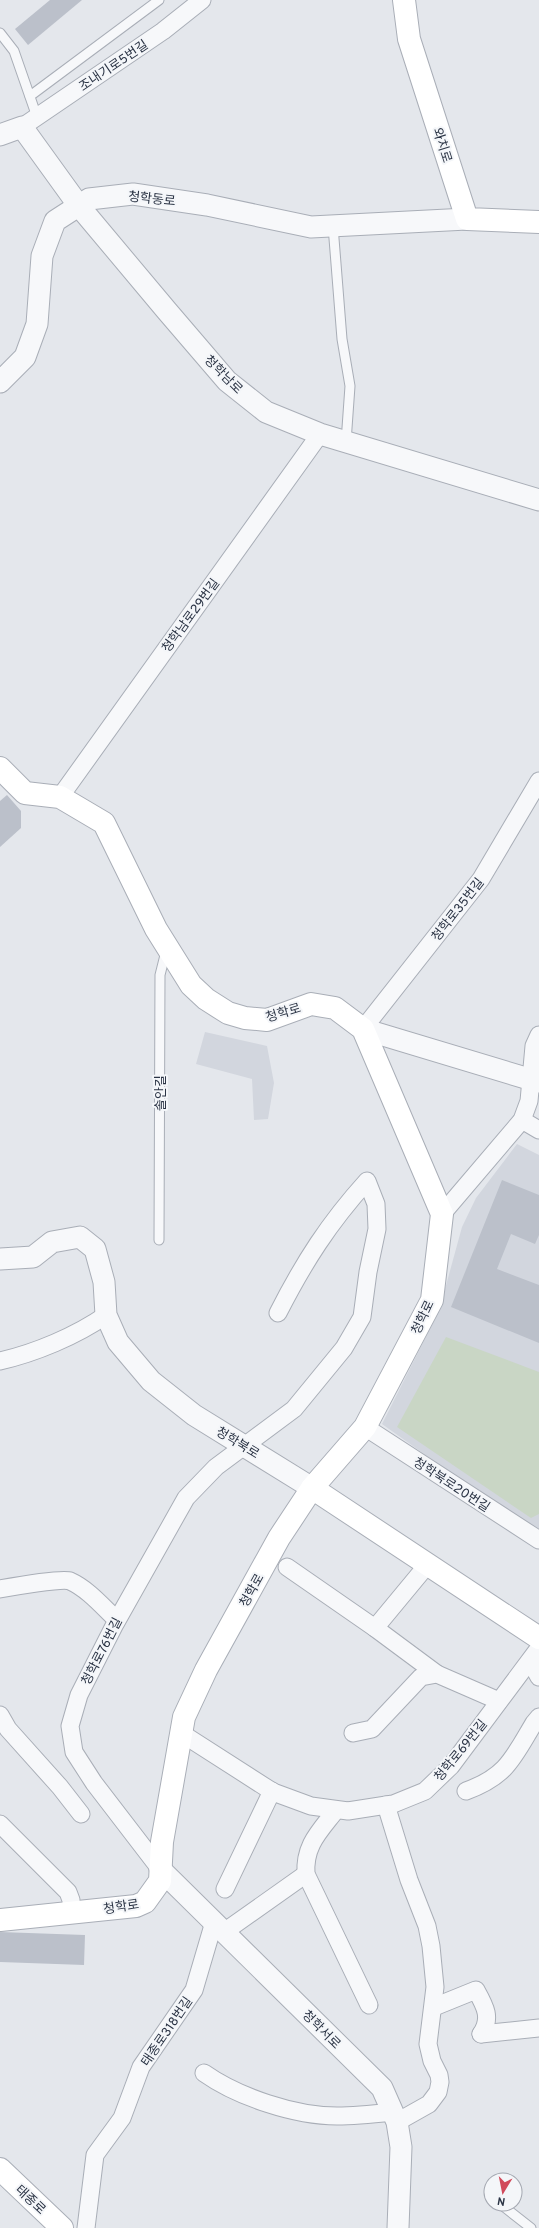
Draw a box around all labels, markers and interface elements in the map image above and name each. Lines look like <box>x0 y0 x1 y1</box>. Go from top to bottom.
street label: 조내기로5번길 <box>77 38 152 96</box>
street label: 와치로 <box>428 126 454 165</box>
street label: 청학동로 <box>127 189 177 210</box>
street label: 청학남로 <box>200 352 246 398</box>
street label: 청학남로29번길 <box>159 575 224 656</box>
street label: 청학로35번길 <box>428 875 488 945</box>
street label: 청학로 <box>264 1000 303 1027</box>
street label: 솔안길 <box>154 1075 170 1111</box>
street label: 청학로 <box>408 1298 439 1337</box>
street label: 청학북로 <box>212 1424 262 1463</box>
street label: 청학북로20번길 <box>410 1454 493 1516</box>
street label: 청학로 <box>236 1571 268 1611</box>
street label: 청학로76번길 <box>78 1615 127 1688</box>
street label: 청학로69번길 <box>431 1717 491 1785</box>
street label: 청학로 <box>102 1896 140 1919</box>
street label: 태종로318번길 <box>139 1994 197 2070</box>
street label: 청학서로 <box>298 2007 344 2053</box>
north arrow <box>483 2172 523 2212</box>
street label: 태종로 <box>11 2182 48 2219</box>
text: N <box>496 2193 507 2208</box>

